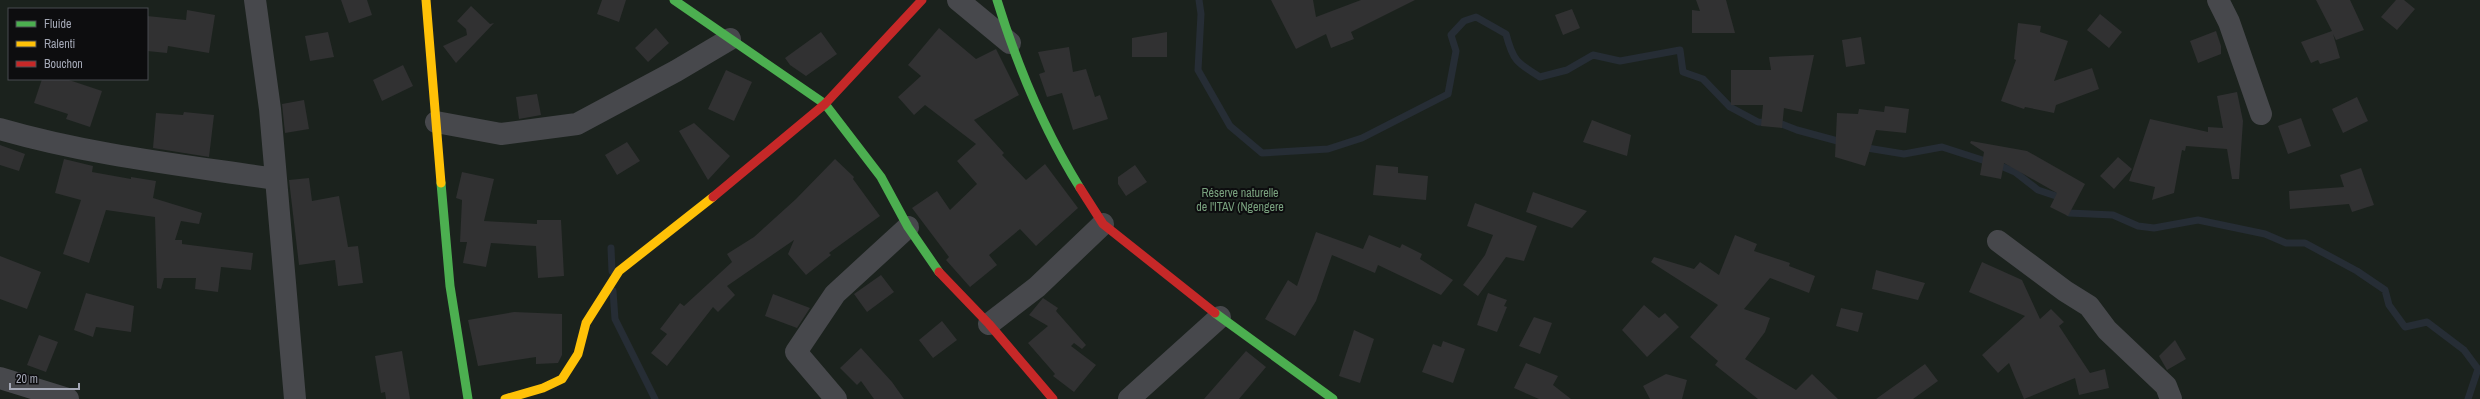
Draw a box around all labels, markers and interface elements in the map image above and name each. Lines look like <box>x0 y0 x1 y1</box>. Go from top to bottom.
legend <box>8 8 148 80</box>
text: Fluide <box>44 16 71 32</box>
text: Ralenti <box>44 36 75 52</box>
text: Bouchon <box>44 56 83 72</box>
park label: Réserve naturelle de l'ITAV (Ngengere <box>1196 185 1284 215</box>
scale bar <box>10 365 79 391</box>
text: 20 m <box>16 371 38 387</box>

